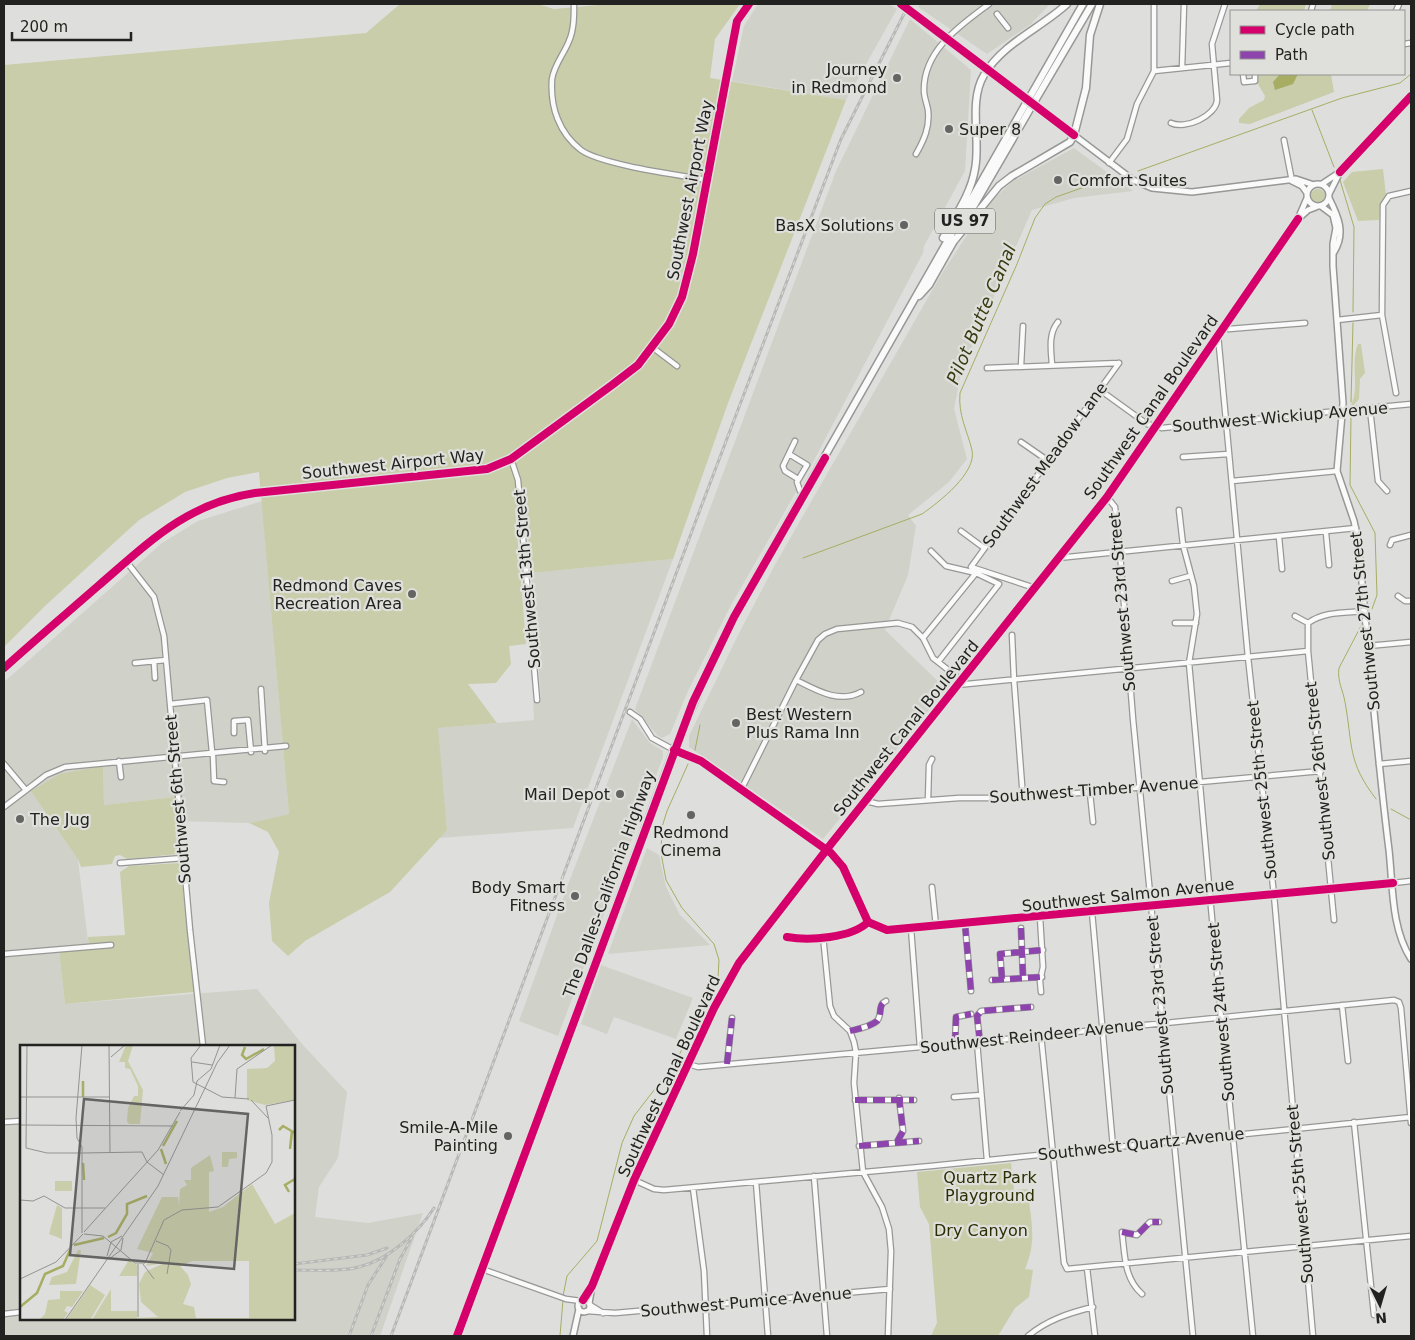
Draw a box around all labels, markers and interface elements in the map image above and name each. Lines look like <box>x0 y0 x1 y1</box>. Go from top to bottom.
scale bar <box>12 10 131 42</box>
legend <box>1230 10 1405 75</box>
text: 200 m <box>20 18 68 36</box>
text: Cycle path <box>1275 21 1355 39</box>
text: Path <box>1275 46 1308 64</box>
place label: Journey in Redmond <box>791 60 887 97</box>
marker: Journey in Redmond <box>891 72 903 84</box>
street label: Southwest Airport Way <box>663 98 717 282</box>
place label: Super 8 <box>959 120 1021 139</box>
marker: Super 8 <box>943 123 955 135</box>
place label: Comfort Suites <box>1068 171 1187 190</box>
marker: Comfort Suites <box>1052 174 1064 186</box>
road number: US 97 <box>935 208 995 234</box>
place label: BasX Solutions <box>775 216 894 235</box>
marker: BasX Solutions <box>898 219 910 231</box>
water label: Pilot Butte Canal <box>942 241 1020 387</box>
street label: Southwest Canal Boulevard <box>1080 311 1222 503</box>
street label: Southwest Meadow Lane <box>979 379 1111 551</box>
street label: Southwest Wickiup Avenue <box>1171 398 1389 436</box>
street label: Southwest Airport Way <box>301 445 485 483</box>
street label: Southwest 13th Street <box>510 489 544 669</box>
street label: Southwest 23rd Street <box>1105 512 1139 692</box>
street label: Southwest 27th Street <box>1346 531 1384 711</box>
place label: Redmond Caves Recreation Area <box>272 576 402 613</box>
marker: Redmond Caves Recreation Area <box>406 588 418 600</box>
street label: Southwest Canal Boulevard <box>829 636 983 820</box>
street label: Southwest 26th Street <box>1301 681 1339 861</box>
street label: Southwest 25th Street <box>1243 700 1281 880</box>
place label: Best Western Plus Rama Inn <box>746 705 860 742</box>
street label: Southwest 6th Street <box>161 714 195 884</box>
marker: Best Western Plus Rama Inn <box>730 717 742 729</box>
street label: The Dalles-California Highway <box>559 768 659 1001</box>
street label: Southwest Timber Avenue <box>989 773 1199 807</box>
place label: Mail Depot <box>524 785 610 804</box>
marker: Mail Depot <box>614 788 626 800</box>
marker: Redmond Cinema <box>685 809 697 821</box>
place label: The Jug <box>29 810 90 829</box>
marker: The Jug <box>14 813 26 825</box>
place label: Redmond Cinema <box>653 823 729 860</box>
street label: Southwest Salmon Avenue <box>1021 874 1235 916</box>
place label: Body Smart Fitness <box>471 878 565 915</box>
marker: Body Smart Fitness <box>569 890 581 902</box>
street label: Southwest 23rd Street <box>1143 915 1177 1095</box>
street label: Southwest 24th Street <box>1204 922 1238 1102</box>
street label: Southwest Canal Boulevard <box>614 972 724 1180</box>
street label: Southwest Reindeer Avenue <box>919 1015 1145 1057</box>
inset map <box>20 1045 295 1320</box>
street label: Southwest 25th Street <box>1283 1104 1317 1284</box>
place label: Smile-A-Mile Painting <box>399 1118 498 1155</box>
street label: Southwest Quartz Avenue <box>1037 1124 1245 1164</box>
marker: Smile-A-Mile Painting <box>502 1130 514 1142</box>
park label: Quartz Park Playground <box>943 1168 1037 1205</box>
park label: Dry Canyon <box>934 1221 1028 1240</box>
north arrow <box>1355 1280 1405 1330</box>
street label: Southwest Pumice Avenue <box>640 1283 852 1321</box>
text: N <box>1375 1309 1388 1326</box>

